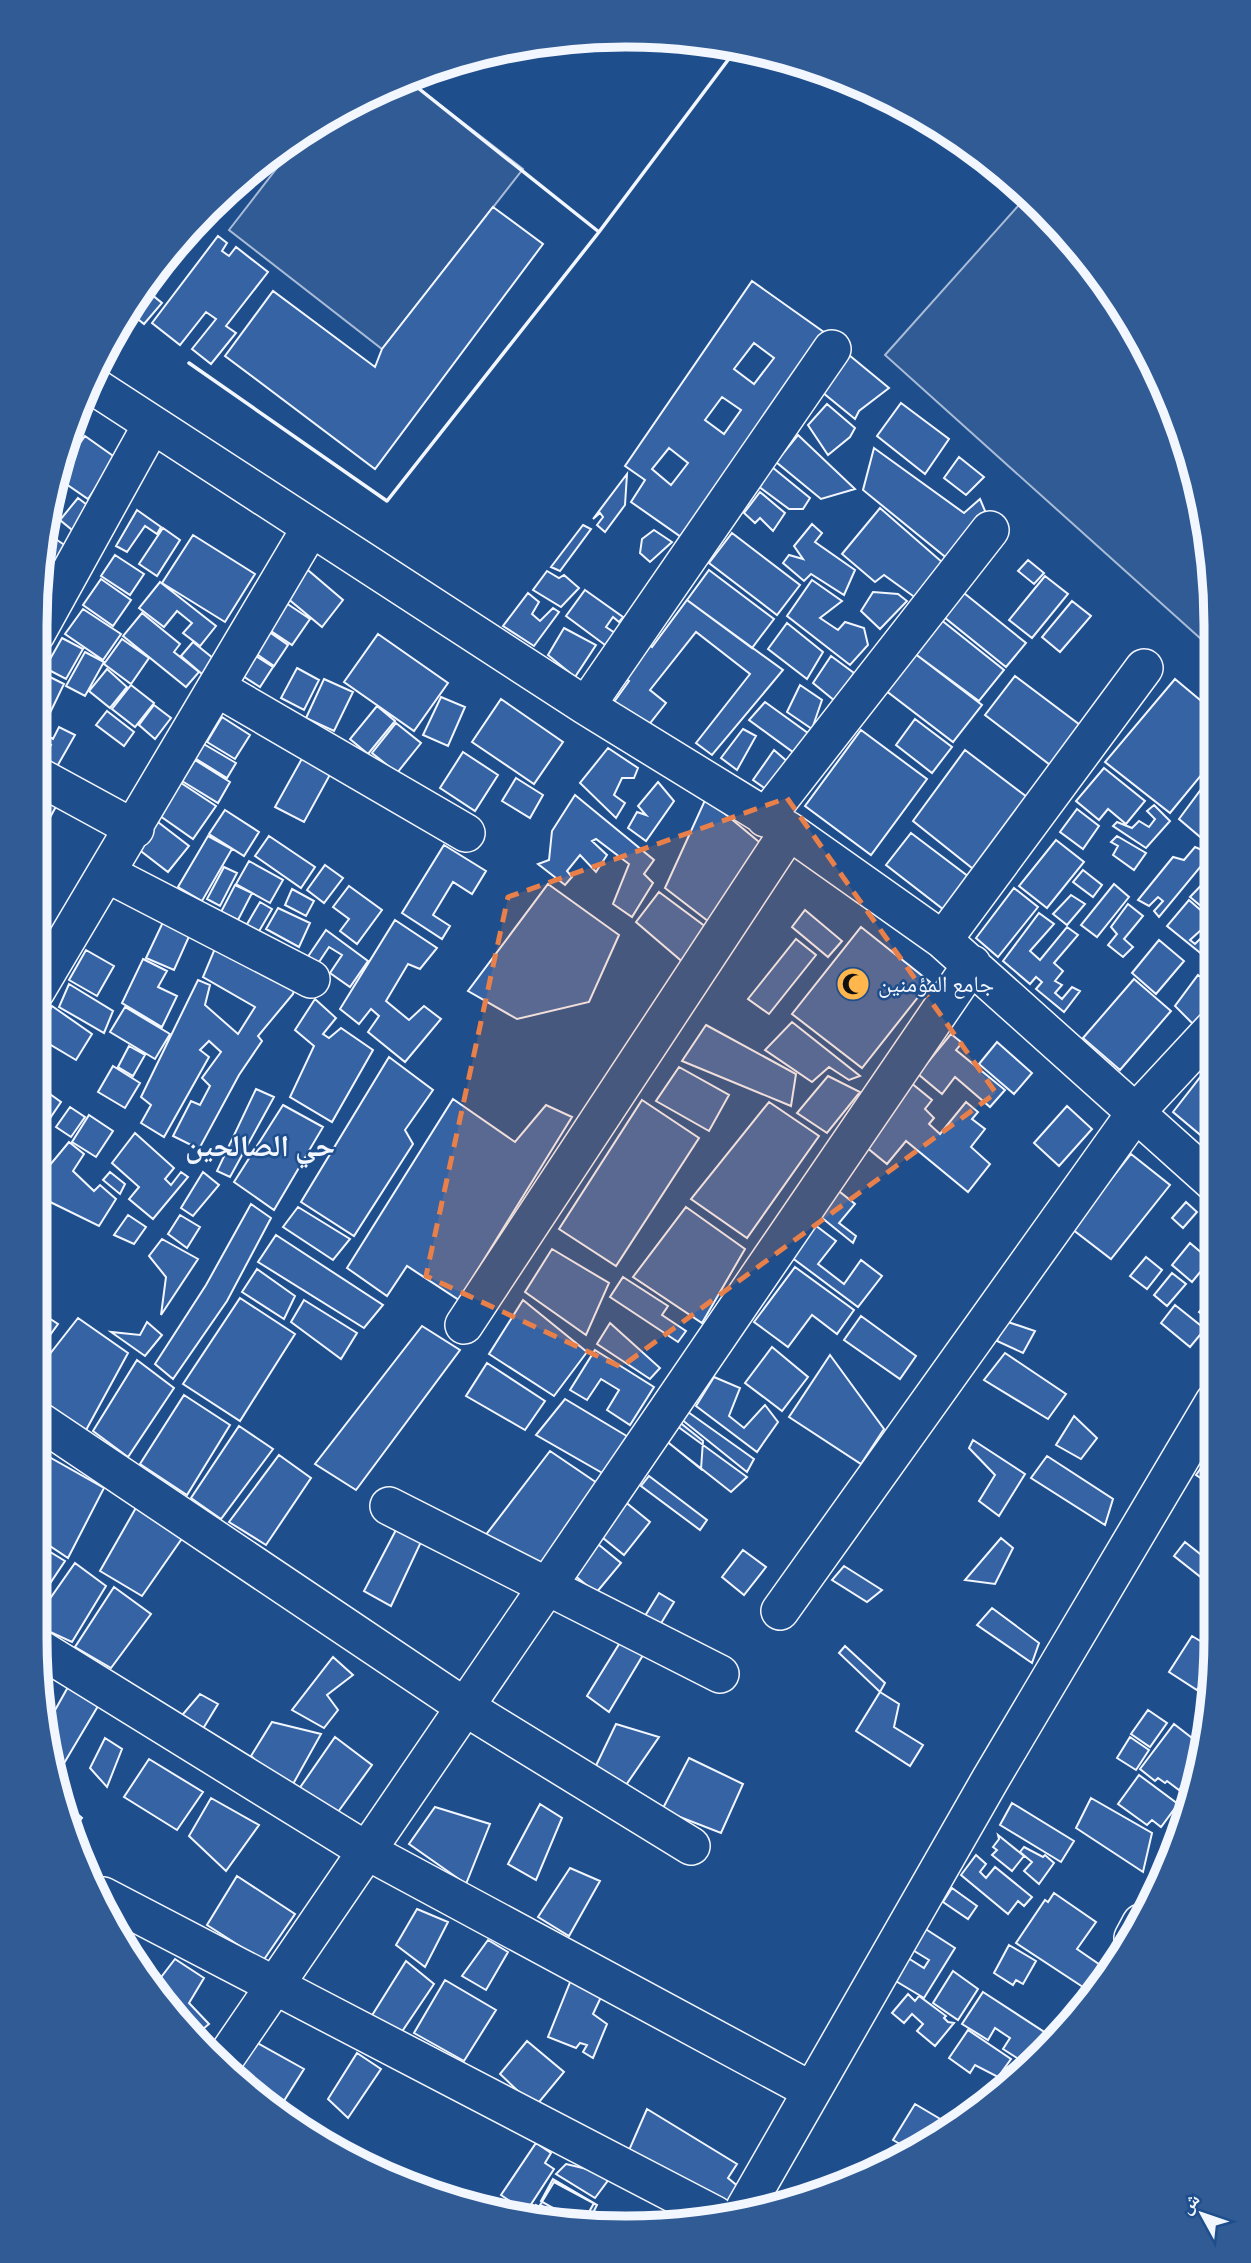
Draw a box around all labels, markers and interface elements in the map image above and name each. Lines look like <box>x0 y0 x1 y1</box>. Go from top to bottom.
mosque icon: جامع المؤمنين <box>834 965 872 1003</box>
place label: جامع المؤمنين <box>878 967 994 999</box>
district label: حي الصالحين <box>185 1124 335 1169</box>
north arrow <box>1167 2179 1237 2249</box>
text: ش <box>1173 2187 1205 2219</box>

